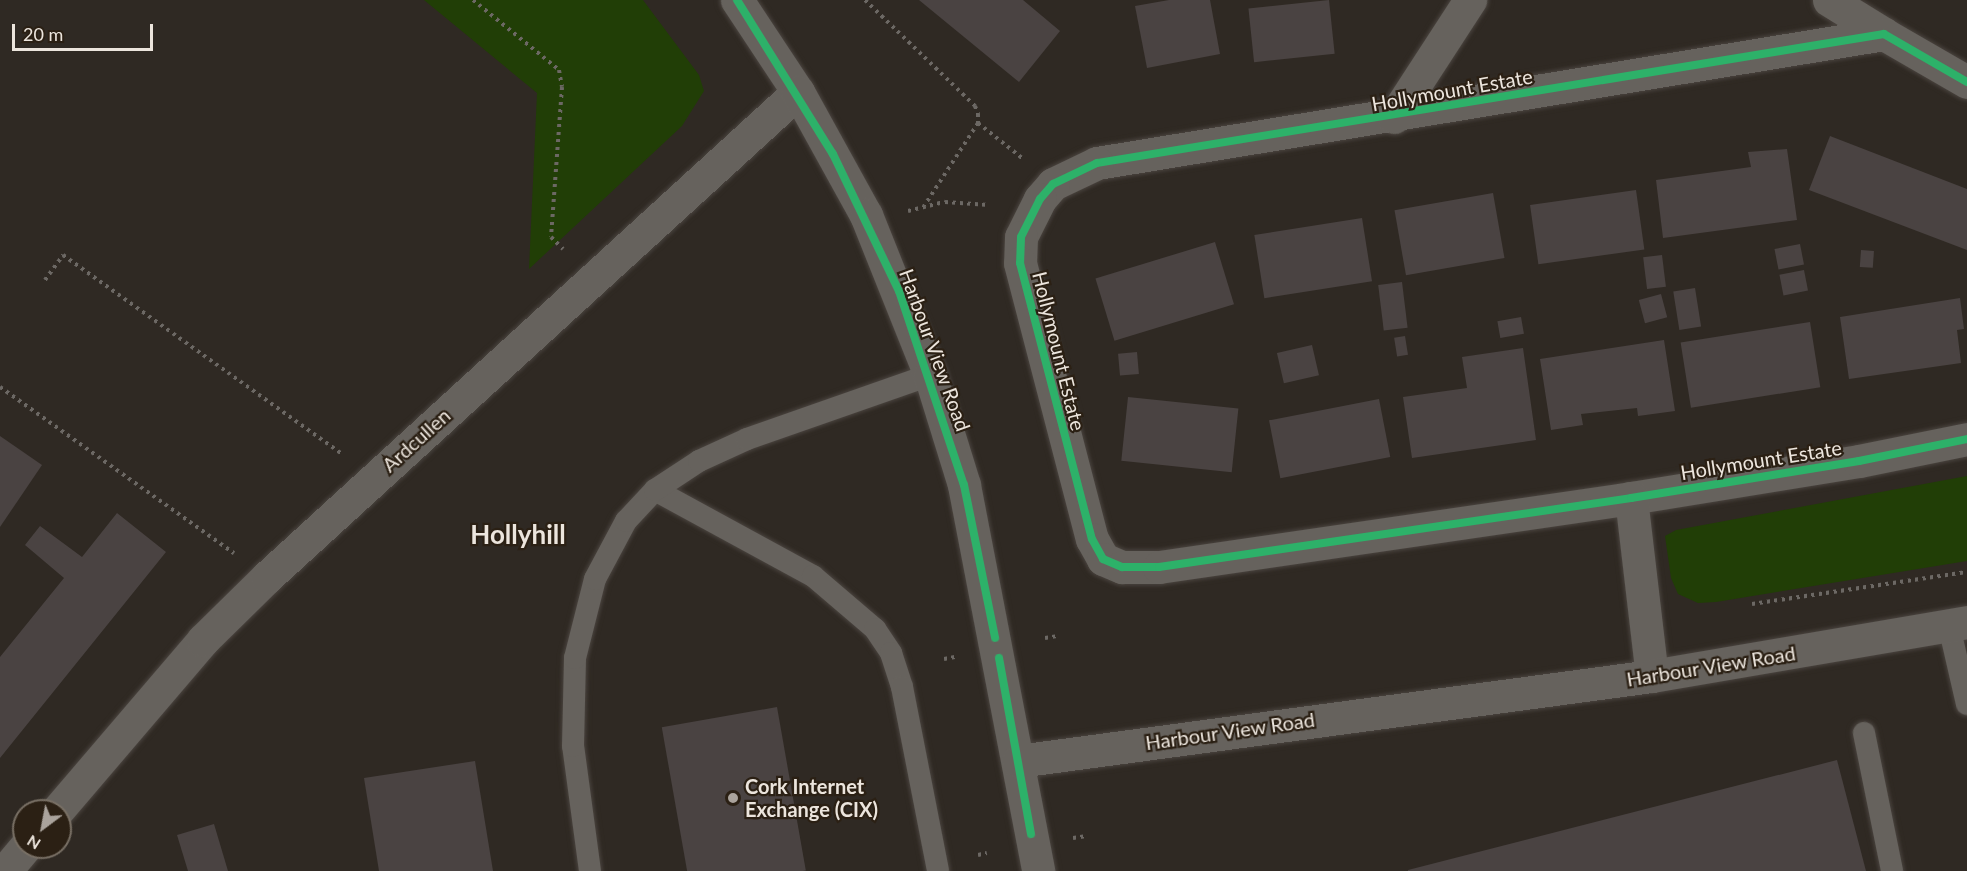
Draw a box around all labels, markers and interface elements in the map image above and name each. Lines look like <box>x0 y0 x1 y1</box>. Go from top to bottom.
scale bar <box>15 12 156 50</box>
text: 20 m <box>23 23 63 45</box>
street label: Hollymount Estate <box>1370 64 1534 116</box>
street label: Harbour View Road <box>894 265 976 435</box>
street label: Hollymount Estate <box>1028 269 1090 433</box>
street label: Ardcullen <box>377 403 455 477</box>
street label: Hollymount Estate <box>1679 435 1843 485</box>
district label: Hollyhill <box>470 519 566 551</box>
street label: Harbour View Road <box>1624 641 1798 691</box>
street label: Harbour View Road <box>1143 707 1317 755</box>
place label: Cork Internet Exchange (CIX) <box>745 774 878 821</box>
marker: Cork Internet Exchange (CIX) <box>726 791 740 805</box>
north arrow <box>12 799 72 859</box>
text: N <box>23 832 44 854</box>

